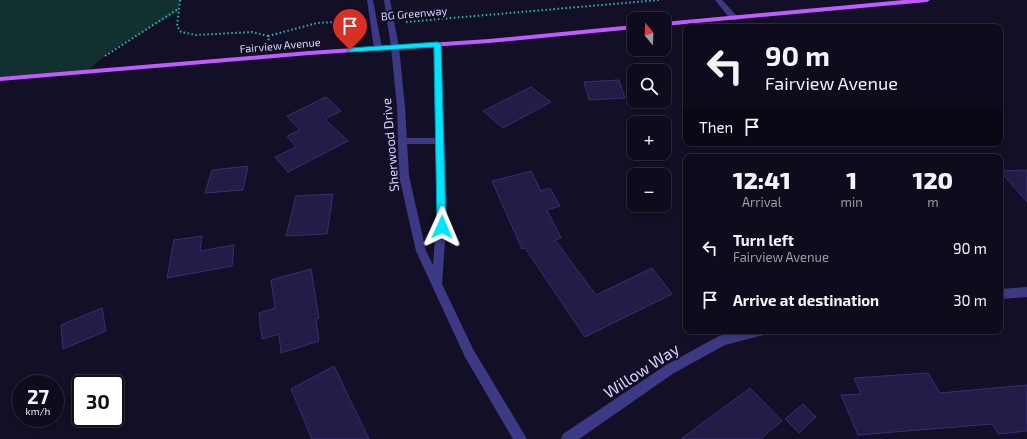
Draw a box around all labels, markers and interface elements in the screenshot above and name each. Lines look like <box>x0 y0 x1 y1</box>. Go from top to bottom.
street label: BG Greenway <box>380 4 448 22</box>
pin <box>333 9 367 50</box>
north arrow <box>627 12 671 56</box>
map controls <box>627 12 671 212</box>
icon: arrive <box>339 15 361 37</box>
street label: Fairview Avenue <box>239 35 321 55</box>
text: 90 m <box>765 38 830 72</box>
icon: left <box>699 40 751 92</box>
button: search <box>627 64 671 108</box>
text: Fairview Avenue <box>765 72 898 94</box>
street label: Sherwood Drive <box>378 98 402 192</box>
button: + <box>627 116 671 160</box>
icon: arrive <box>741 116 763 138</box>
text: Then <box>699 118 733 136</box>
text: 12:41 <box>733 165 791 194</box>
text: 1 <box>846 165 857 194</box>
text: 120 <box>913 165 953 194</box>
button: − <box>627 168 671 212</box>
text: Arrival <box>742 194 782 210</box>
text: min <box>841 194 863 210</box>
text: m <box>927 194 939 210</box>
position arrow <box>421 206 463 248</box>
text: Turn left <box>733 231 794 249</box>
icon: left <box>699 237 721 259</box>
text: 90 m <box>953 239 987 257</box>
text: Fairview Avenue <box>733 249 829 265</box>
icon: arrive <box>699 289 721 311</box>
text: Arrive at destination <box>733 291 879 309</box>
text: 30 m <box>953 291 987 309</box>
street label: Willow Way <box>600 338 683 401</box>
speed limit sign: 30 <box>72 375 124 427</box>
text: 27 <box>27 384 49 408</box>
text: km/h <box>26 405 50 417</box>

